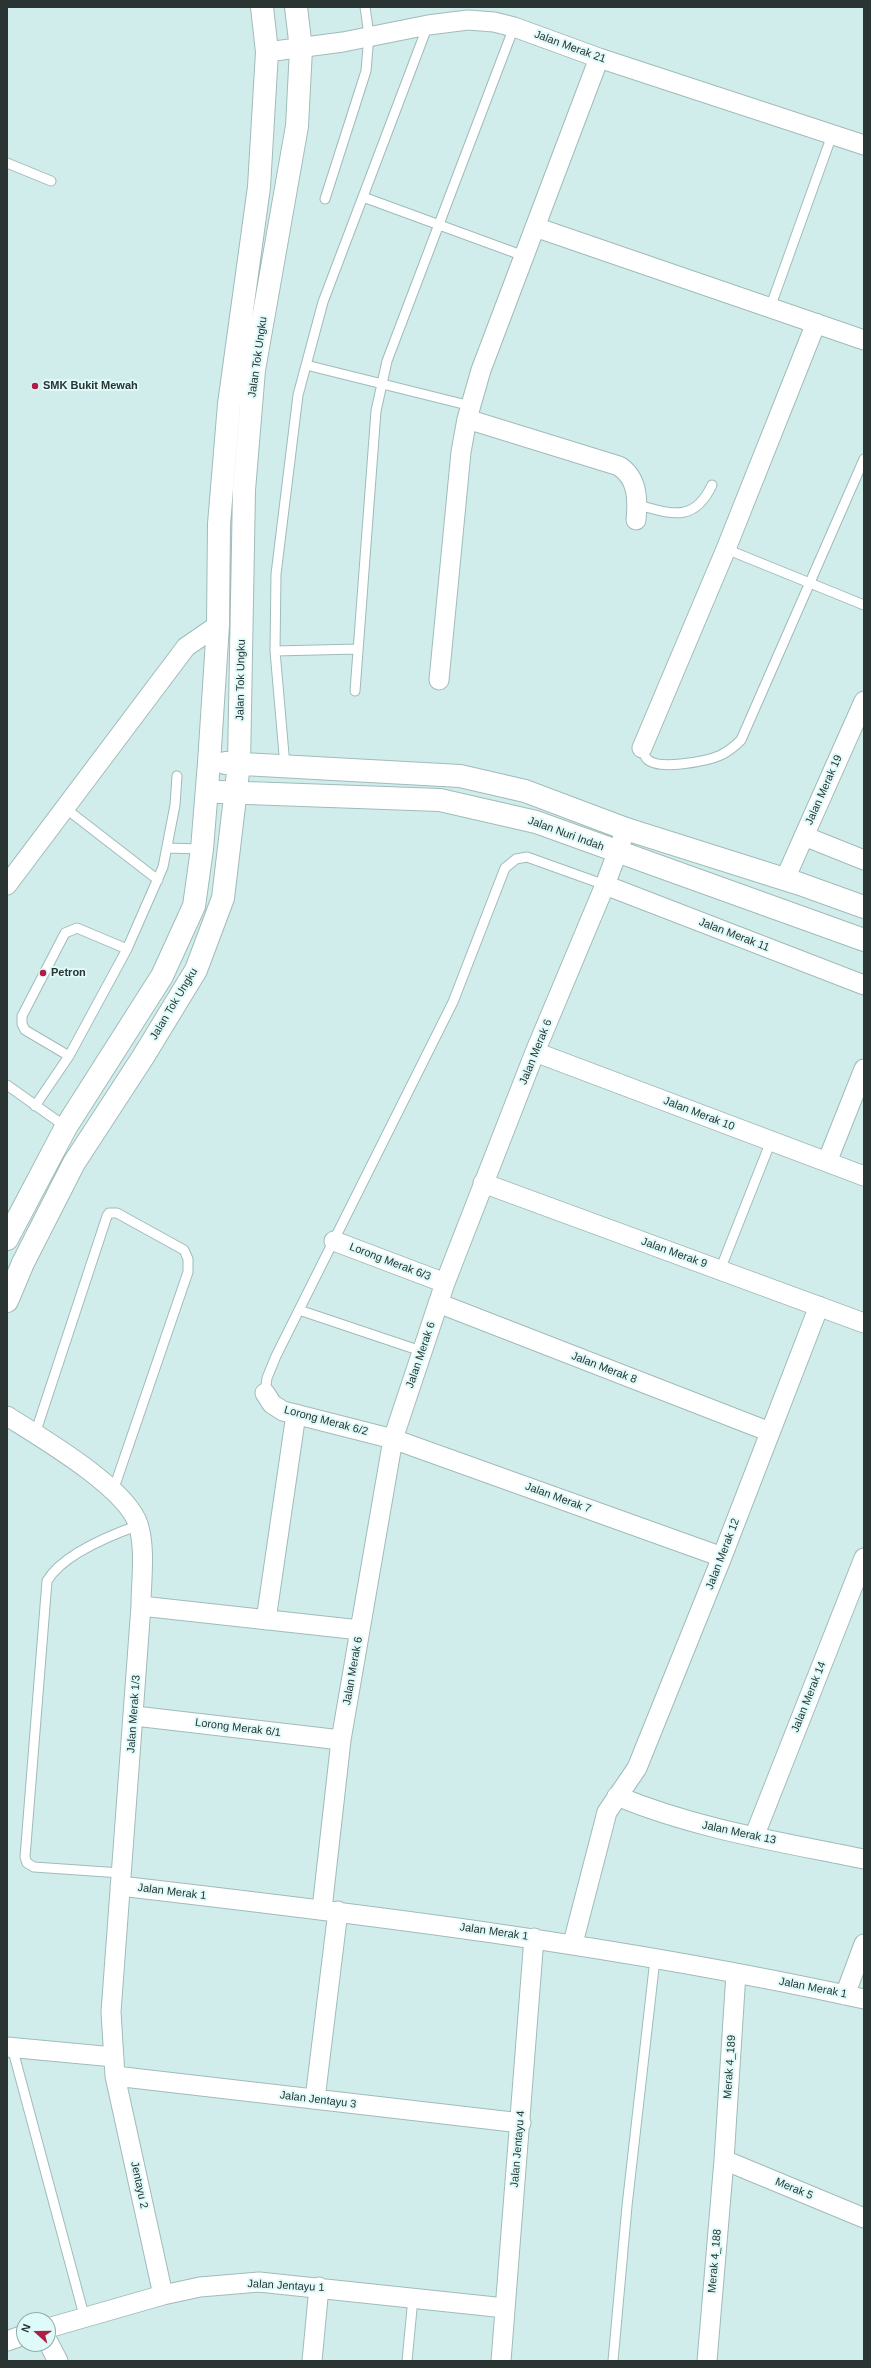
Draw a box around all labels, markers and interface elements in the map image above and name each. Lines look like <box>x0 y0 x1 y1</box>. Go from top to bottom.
street label: Jalan Merak 21 <box>532 28 608 66</box>
street label: Jalan Tok Ungku <box>246 316 270 398</box>
place label: SMK Bukit Mewah <box>43 379 138 393</box>
marker: SMK Bukit Mewah <box>30 381 40 391</box>
street label: Jalan Tok Ungku <box>234 639 248 721</box>
street label: Jalan Merak 19 <box>803 753 845 827</box>
street label: Jalan Nuri Indah <box>526 814 606 854</box>
street label: Jalan Merak 11 <box>697 916 771 954</box>
place label: Petron <box>51 966 86 980</box>
street label: Jalan Tok Ungku <box>147 966 201 1042</box>
marker: Petron <box>38 968 48 978</box>
street label: Jalan Merak 6 <box>517 1017 555 1087</box>
street label: Jalan Merak 10 <box>662 1094 736 1134</box>
street label: Jalan Merak 9 <box>639 1235 709 1271</box>
street label: Lorong Merak 6/3 <box>347 1240 433 1284</box>
street label: Jalan Merak 6 <box>404 1320 438 1390</box>
street label: Jalan Merak 8 <box>569 1349 639 1387</box>
street label: Lorong Merak 6/2 <box>283 1403 369 1439</box>
street label: Jalan Merak 7 <box>523 1480 593 1516</box>
street label: Jalan Merak 12 <box>703 1517 743 1591</box>
street label: Jalan Merak 6 <box>341 1636 365 1706</box>
street label: Jalan Merak 14 <box>789 1660 829 1734</box>
street label: Jalan Merak 1/3 <box>125 1675 143 1753</box>
street label: Lorong Merak 6/1 <box>194 1716 282 1740</box>
street label: Jalan Merak 13 <box>701 1819 777 1847</box>
street label: Jalan Merak 1 <box>137 1881 207 1903</box>
street label: Jalan Merak 1 <box>459 1921 529 1943</box>
street label: Jalan Merak 1 <box>778 1975 848 2001</box>
street label: Merak 4_189 <box>721 2035 739 2099</box>
street label: Jalan Jentayu 3 <box>279 2089 357 2111</box>
street label: Jalan Jentayu 4 <box>508 2110 528 2188</box>
street label: Jentayu 2 <box>128 2160 150 2210</box>
street label: Merak 5 <box>773 2175 815 2203</box>
street label: Merak 4_188 <box>706 2228 724 2294</box>
street label: Jalan Jentayu 1 <box>247 2277 325 2295</box>
north arrow <box>16 2312 56 2352</box>
text: N <box>19 2322 33 2334</box>

